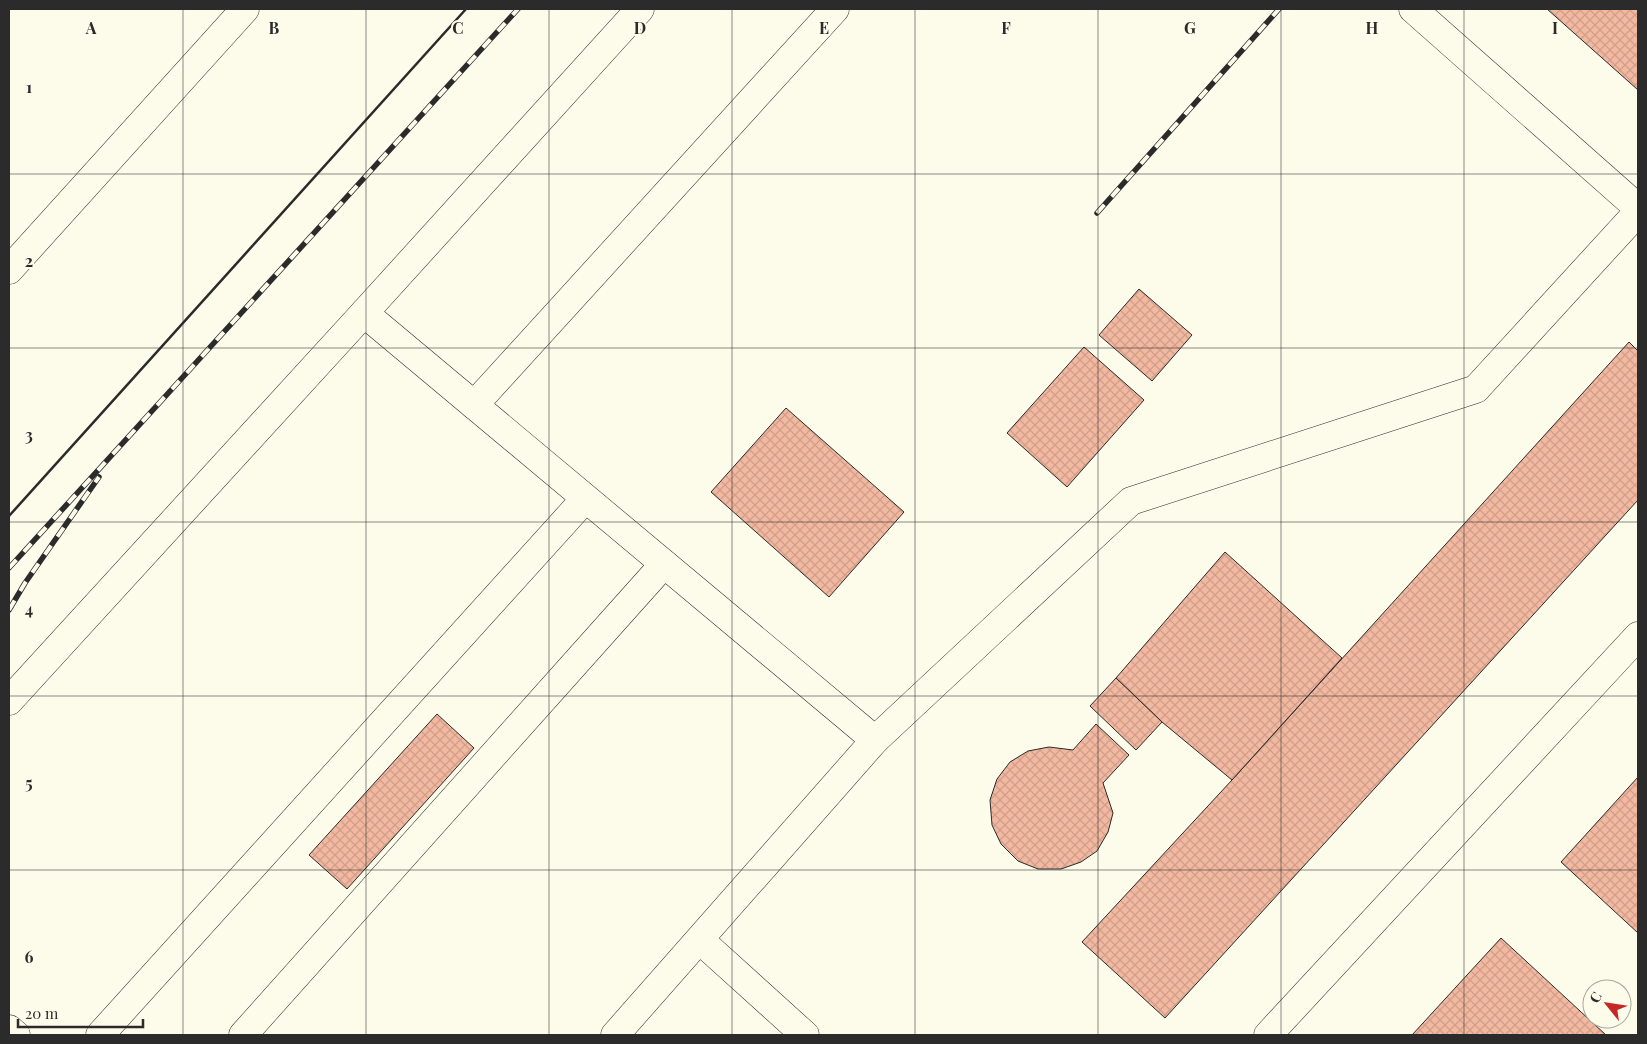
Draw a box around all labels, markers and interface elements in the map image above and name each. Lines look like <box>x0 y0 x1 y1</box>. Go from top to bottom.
text: A <box>85 17 97 38</box>
text: B <box>269 17 280 38</box>
text: C <box>452 17 464 38</box>
text: D <box>634 17 646 38</box>
text: E <box>819 17 829 38</box>
text: F <box>1001 17 1011 38</box>
text: G <box>1184 17 1196 38</box>
text: H <box>1366 17 1379 38</box>
text: I <box>1552 17 1558 38</box>
text: 1 <box>26 76 32 97</box>
text: 2 <box>25 250 33 271</box>
text: 3 <box>25 424 33 445</box>
text: 4 <box>25 598 33 619</box>
text: 5 <box>25 772 33 793</box>
text: 6 <box>25 946 34 967</box>
north arrow <box>1582 979 1632 1029</box>
text: С <box>1585 988 1606 1006</box>
scale bar <box>18 996 142 1028</box>
text: 20 m <box>25 1003 59 1023</box>

